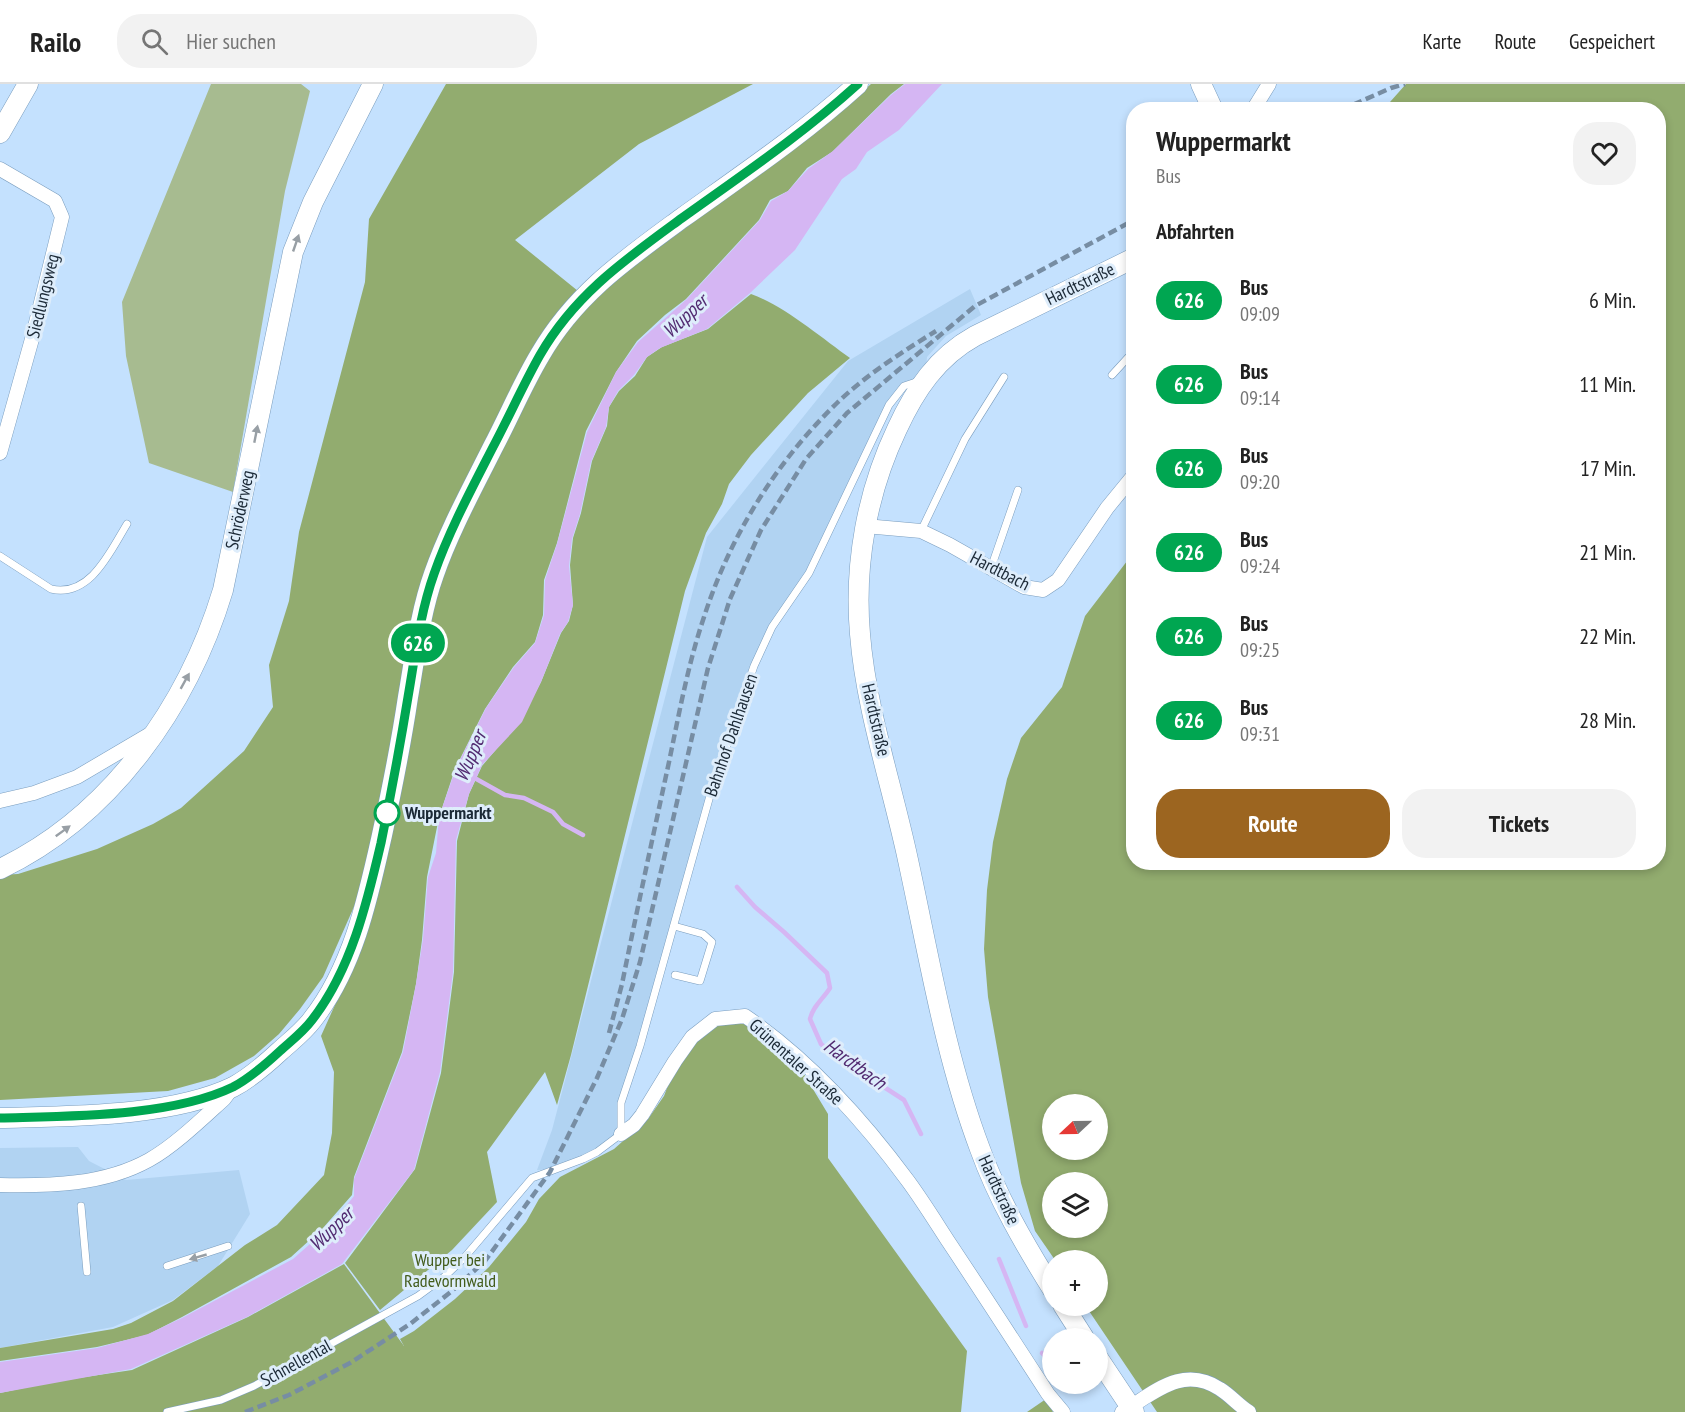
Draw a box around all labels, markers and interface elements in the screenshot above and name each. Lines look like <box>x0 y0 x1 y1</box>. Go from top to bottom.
search box <box>117 14 537 68</box>
text: Railo <box>30 23 81 60</box>
icon: search <box>138 25 171 58</box>
text: Hier suchen <box>186 27 276 55</box>
text: Karte <box>1423 28 1461 55</box>
text: Route <box>1494 28 1536 55</box>
text: Gespeichert <box>1569 28 1655 55</box>
text: Wuppermarkt <box>1156 122 1291 159</box>
button: heart <box>1573 122 1636 185</box>
text: Bus <box>1156 163 1181 189</box>
text: Abfahrten <box>1156 217 1234 245</box>
one-way arrow <box>292 234 302 252</box>
street label: Siedlungsweg <box>21 251 64 340</box>
street label: Hardtstraße <box>1042 257 1118 310</box>
text: Bus <box>1240 273 1268 301</box>
text: 6 Min. <box>1589 286 1636 314</box>
water label: Wupper <box>657 287 715 343</box>
text: 626 <box>1174 287 1204 314</box>
text: 09:09 <box>1240 301 1280 327</box>
text: Bus <box>1240 357 1268 385</box>
text: 11 Min. <box>1579 370 1636 398</box>
text: 626 <box>1174 371 1204 398</box>
text: 09:14 <box>1240 385 1280 411</box>
one-way arrow <box>252 424 261 443</box>
text: Bus <box>1240 441 1268 469</box>
text: 17 Min. <box>1580 454 1636 482</box>
text: 626 <box>1174 455 1204 482</box>
street label: Schröderweg <box>220 468 259 552</box>
text: 09:20 <box>1240 469 1280 495</box>
text: Bus <box>1240 525 1268 553</box>
text: 21 Min. <box>1579 538 1636 566</box>
text: 626 <box>1174 539 1204 566</box>
street label: Hardtbach <box>967 546 1034 595</box>
text: 09:24 <box>1240 553 1280 579</box>
text: Bus <box>1240 609 1268 637</box>
text: 22 Min. <box>1579 622 1636 650</box>
text: 626 <box>1174 623 1204 650</box>
line badge: 626 <box>384 624 452 662</box>
text: 626 <box>403 630 433 657</box>
text: 09:25 <box>1240 637 1280 663</box>
street label: Bahnhof Dahlhausen <box>699 670 762 799</box>
one-way arrow <box>180 673 191 689</box>
street label: Hardtstraße <box>857 681 896 758</box>
text: Bus <box>1240 693 1268 721</box>
text: 28 Min. <box>1579 706 1636 734</box>
text: 626 <box>1174 707 1204 734</box>
text: 09:31 <box>1240 721 1280 747</box>
water label: Wupper <box>448 724 493 785</box>
button: Route <box>1156 789 1390 858</box>
button: Tickets <box>1402 789 1636 858</box>
marker: Wuppermarkt <box>374 800 400 826</box>
place label: Wuppermarkt <box>404 801 492 824</box>
one-way arrow <box>56 825 71 837</box>
street label: Grünentaler Straße <box>745 1013 848 1110</box>
water label: Hardtbach <box>819 1033 892 1096</box>
north arrow <box>1042 1094 1108 1160</box>
map controls <box>1042 1094 1108 1394</box>
street label: Hardtstraße <box>973 1151 1025 1228</box>
button: layers <box>1042 1172 1108 1238</box>
water label: Wupper <box>303 1200 361 1257</box>
park label: Wupper bei Radevormwald <box>404 1248 496 1292</box>
button: + <box>1042 1250 1108 1316</box>
one-way arrow <box>189 1253 207 1262</box>
button: − <box>1042 1328 1108 1394</box>
street label: Schnellental <box>256 1333 336 1391</box>

